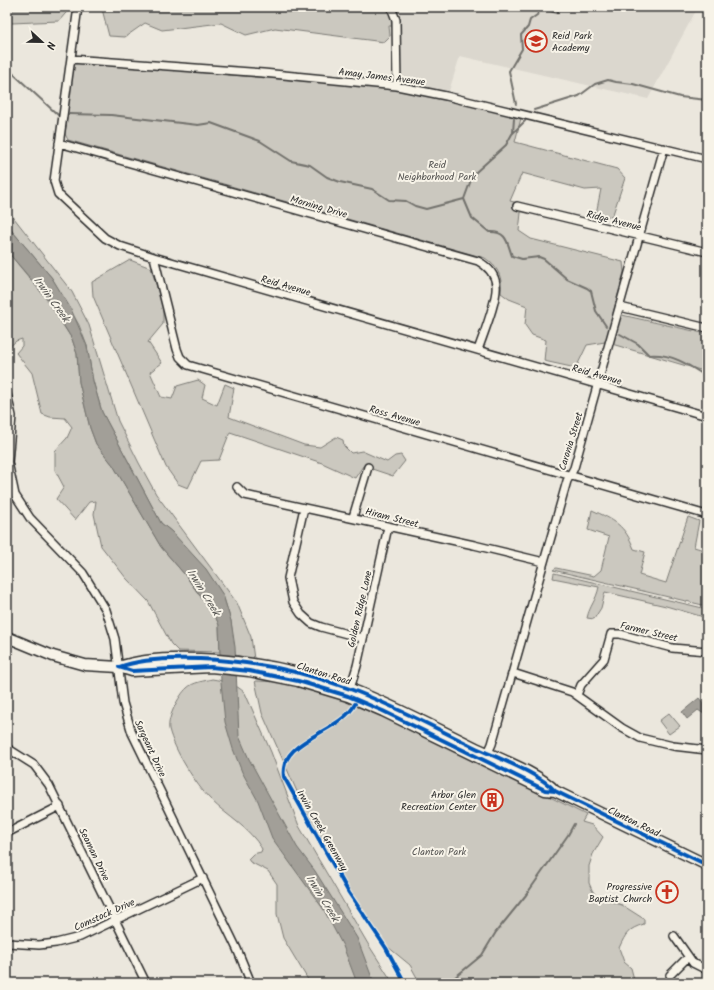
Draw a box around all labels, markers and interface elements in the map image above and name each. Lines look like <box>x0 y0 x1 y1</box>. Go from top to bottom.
north arrow <box>22 22 62 62</box>
school or university icon: Reid Park Academy <box>523 28 549 54</box>
place label: Reid Park Academy <box>552 28 592 56</box>
text: N <box>41 39 60 52</box>
street label: Amay James Avenue <box>338 64 427 90</box>
park label: Reid Neighborhood Park <box>398 157 477 185</box>
street label: Morning Drive <box>288 191 349 223</box>
street label: Ridge Avenue <box>585 206 643 236</box>
street label: Reid Avenue <box>259 271 313 301</box>
water label: Irwin Creek <box>28 273 75 328</box>
street label: Reid Avenue <box>570 360 624 390</box>
street label: Ross Avenue <box>367 401 423 431</box>
street label: Caronia Street <box>554 410 587 472</box>
street label: Hiram Street <box>363 504 420 532</box>
water label: Irwin Creek <box>182 565 226 621</box>
street label: Golden Ridge Lane <box>343 569 377 649</box>
street label: Farmer Street <box>619 618 679 646</box>
street label: Clanton Road <box>294 658 354 690</box>
street label: Sargeant Drive <box>130 717 171 780</box>
street label: Irwin Creek Greenway <box>292 787 352 874</box>
place label: Arbor Glen Recreation Center <box>401 787 477 815</box>
building icon: Arbor Glen Recreation Center <box>479 787 505 813</box>
street label: Clanton Road <box>605 802 663 842</box>
street label: Seaman Drive <box>74 825 114 884</box>
park label: Clanton Park <box>412 844 466 860</box>
water label: Irwin Creek <box>301 871 345 927</box>
place label: Progressive Baptist Church <box>588 879 652 907</box>
church icon: Progressive Baptist Church <box>654 879 680 905</box>
street label: Comstock Drive <box>71 894 138 935</box>

